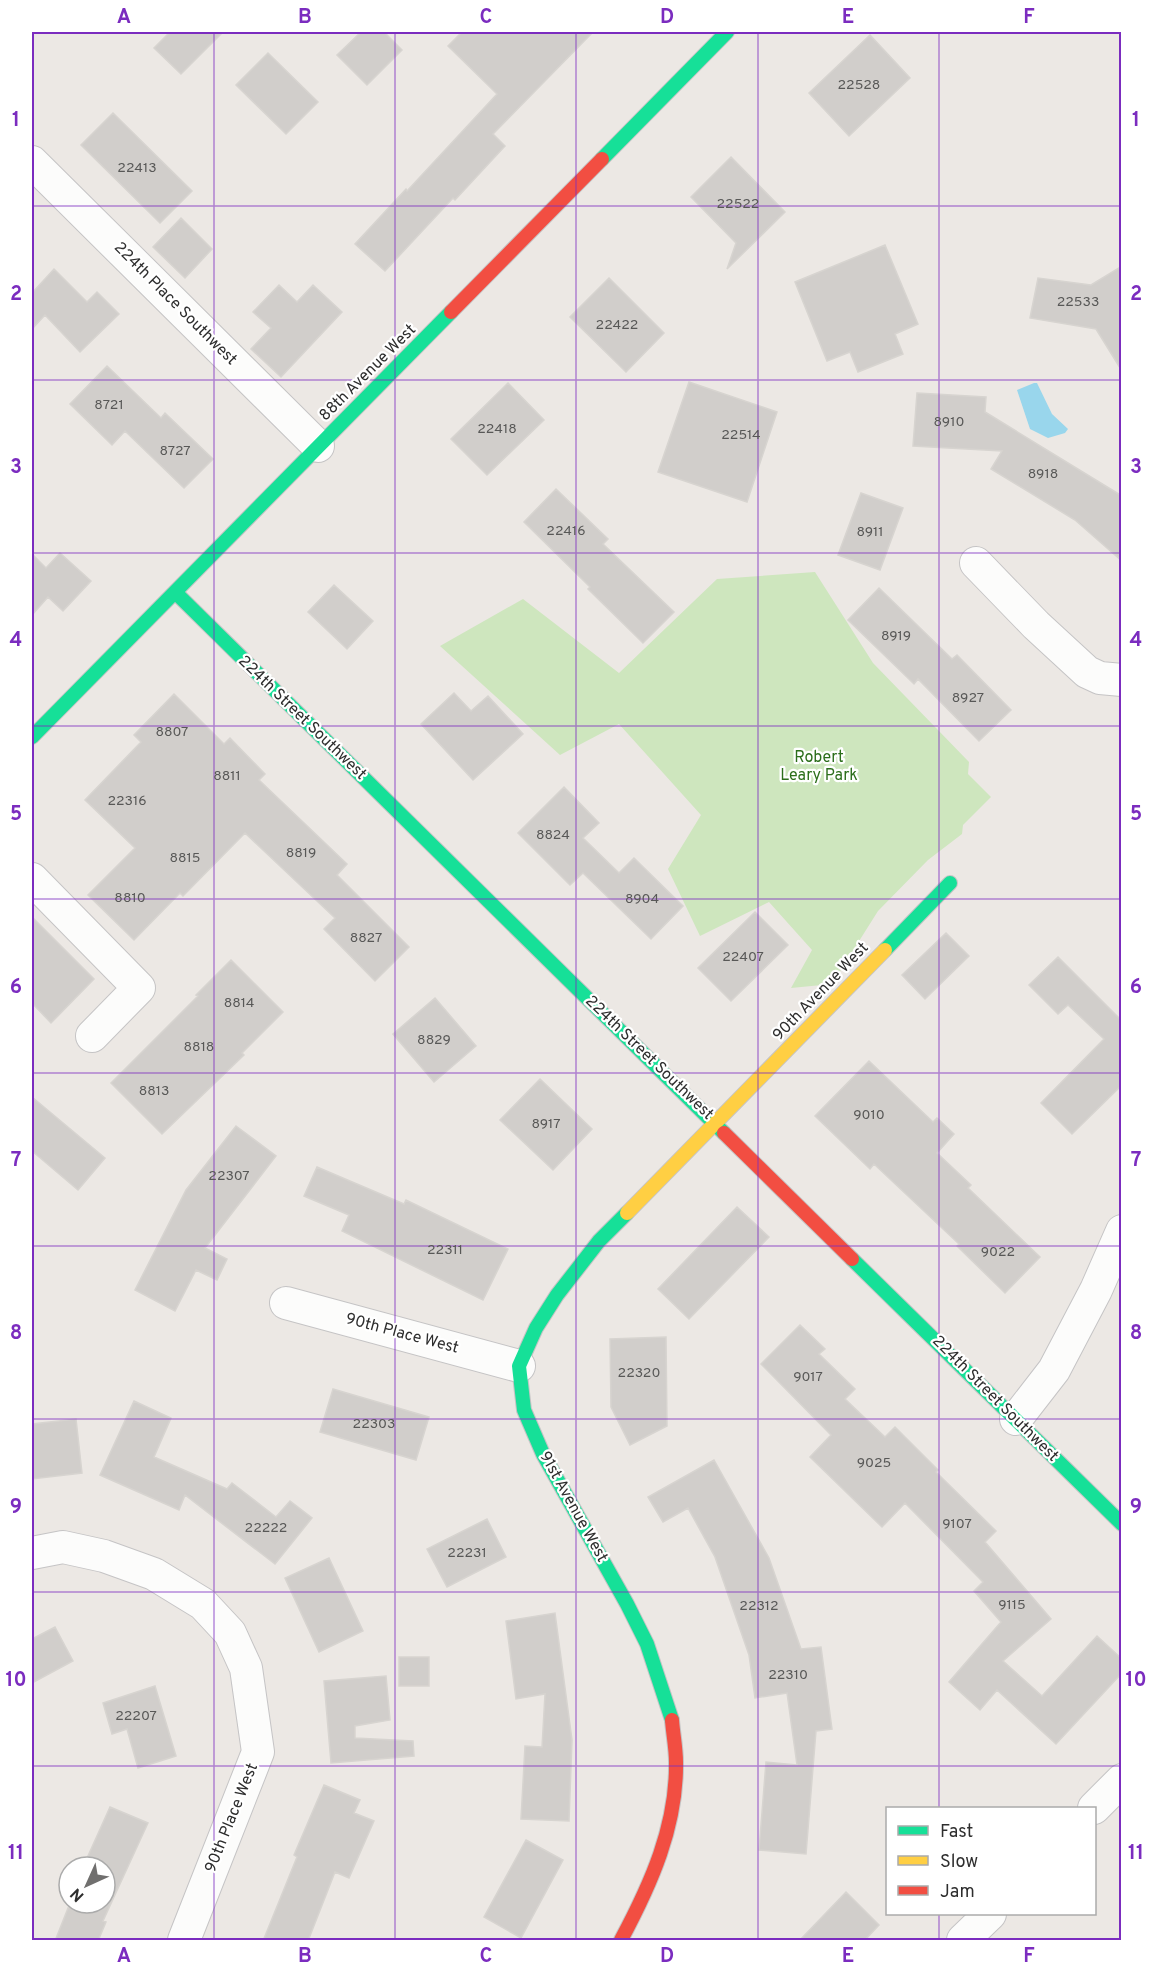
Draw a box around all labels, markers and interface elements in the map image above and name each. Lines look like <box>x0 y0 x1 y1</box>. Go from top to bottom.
text: A <box>117 5 131 31</box>
text: B <box>298 5 312 31</box>
text: C <box>480 5 492 31</box>
text: D <box>660 5 674 31</box>
text: E <box>842 5 854 31</box>
text: F <box>1023 5 1035 31</box>
house number: 22528 <box>838 77 880 94</box>
text: 1 <box>12 108 20 134</box>
text: 1 <box>1132 108 1140 134</box>
house number: 22413 <box>117 160 157 177</box>
house number: 22522 <box>717 196 759 213</box>
street label: 224th Place Southwest <box>109 238 241 370</box>
text: 2 <box>10 282 22 308</box>
text: 2 <box>1130 282 1142 308</box>
house number: 22533 <box>1057 294 1099 311</box>
house number: 22422 <box>596 317 638 334</box>
street label: 88th Avenue West <box>315 320 421 426</box>
house number: 8721 <box>94 397 124 414</box>
house number: 8910 <box>934 414 964 431</box>
house number: 22418 <box>477 421 517 438</box>
house number: 22514 <box>721 427 761 444</box>
house number: 8727 <box>159 443 191 460</box>
text: 3 <box>10 455 22 481</box>
text: 3 <box>1130 455 1142 481</box>
house number: 8918 <box>1028 466 1058 483</box>
house number: 22416 <box>546 523 586 540</box>
house number: 8911 <box>856 524 884 541</box>
text: 4 <box>10 628 22 654</box>
house number: 8919 <box>881 628 911 645</box>
text: 4 <box>1130 628 1142 654</box>
street label: 224th Street Southwest <box>234 652 370 784</box>
house number: 8927 <box>952 690 984 707</box>
house number: 8807 <box>156 724 188 741</box>
park label: Robert Leary Park <box>780 748 858 786</box>
house number: 8811 <box>213 768 241 785</box>
house number: 22316 <box>107 793 147 810</box>
text: 5 <box>10 802 22 828</box>
text: 5 <box>1130 802 1142 828</box>
house number: 8824 <box>536 827 570 844</box>
house number: 8819 <box>286 845 316 862</box>
house number: 8815 <box>170 850 201 867</box>
house number: 8810 <box>114 890 146 907</box>
house number: 8904 <box>625 891 659 908</box>
house number: 8827 <box>350 930 382 947</box>
street label: 90th Avenue West <box>769 938 873 1046</box>
house number: 22407 <box>722 949 764 966</box>
text: 6 <box>10 975 22 1001</box>
text: 6 <box>1130 975 1142 1001</box>
street label: 224th Street Southwest <box>581 992 717 1124</box>
house number: 8814 <box>224 995 254 1012</box>
house number: 8829 <box>417 1032 451 1049</box>
house number: 8818 <box>184 1039 214 1056</box>
house number: 8813 <box>139 1083 169 1100</box>
house number: 9010 <box>853 1107 885 1124</box>
house number: 8917 <box>531 1116 561 1133</box>
text: 7 <box>11 1148 21 1174</box>
text: 7 <box>1131 1148 1141 1174</box>
house number: 22307 <box>208 1168 250 1185</box>
house number: 22311 <box>427 1242 463 1259</box>
house number: 9022 <box>981 1244 1015 1261</box>
street label: 90th Place West <box>343 1309 461 1359</box>
text: 8 <box>10 1321 22 1347</box>
text: 8 <box>1130 1321 1142 1347</box>
street label: 224th Street Southwest <box>928 1332 1062 1466</box>
house number: 22320 <box>618 1365 660 1382</box>
house number: 9017 <box>793 1369 823 1386</box>
house number: 22303 <box>353 1416 395 1433</box>
street label: 91st Avenue West <box>534 1448 612 1566</box>
house number: 9025 <box>857 1455 891 1472</box>
text: 9 <box>10 1495 22 1521</box>
text: 9 <box>1130 1495 1142 1521</box>
house number: 9107 <box>942 1516 972 1533</box>
house number: 22222 <box>245 1520 287 1537</box>
house number: 22231 <box>447 1545 487 1562</box>
house number: 9115 <box>998 1597 1026 1614</box>
house number: 22312 <box>739 1598 779 1615</box>
house number: 22310 <box>768 1667 808 1684</box>
text: 10 <box>5 1668 27 1694</box>
text: 10 <box>1125 1668 1147 1694</box>
house number: 22207 <box>115 1708 157 1725</box>
street label: 90th Place West <box>201 1760 263 1876</box>
legend <box>886 1807 1096 1915</box>
text: Fast <box>940 1821 973 1844</box>
text: 11 <box>8 1841 24 1867</box>
text: 11 <box>1128 1841 1144 1867</box>
text: Slow <box>940 1851 978 1874</box>
north arrow <box>57 1855 117 1915</box>
text: Jam <box>940 1881 975 1904</box>
text: N <box>67 1883 89 1905</box>
text: A <box>117 1944 131 1970</box>
text: B <box>298 1944 312 1970</box>
text: C <box>480 1944 492 1970</box>
text: D <box>660 1944 674 1970</box>
text: E <box>842 1944 854 1970</box>
text: F <box>1023 1944 1035 1970</box>

